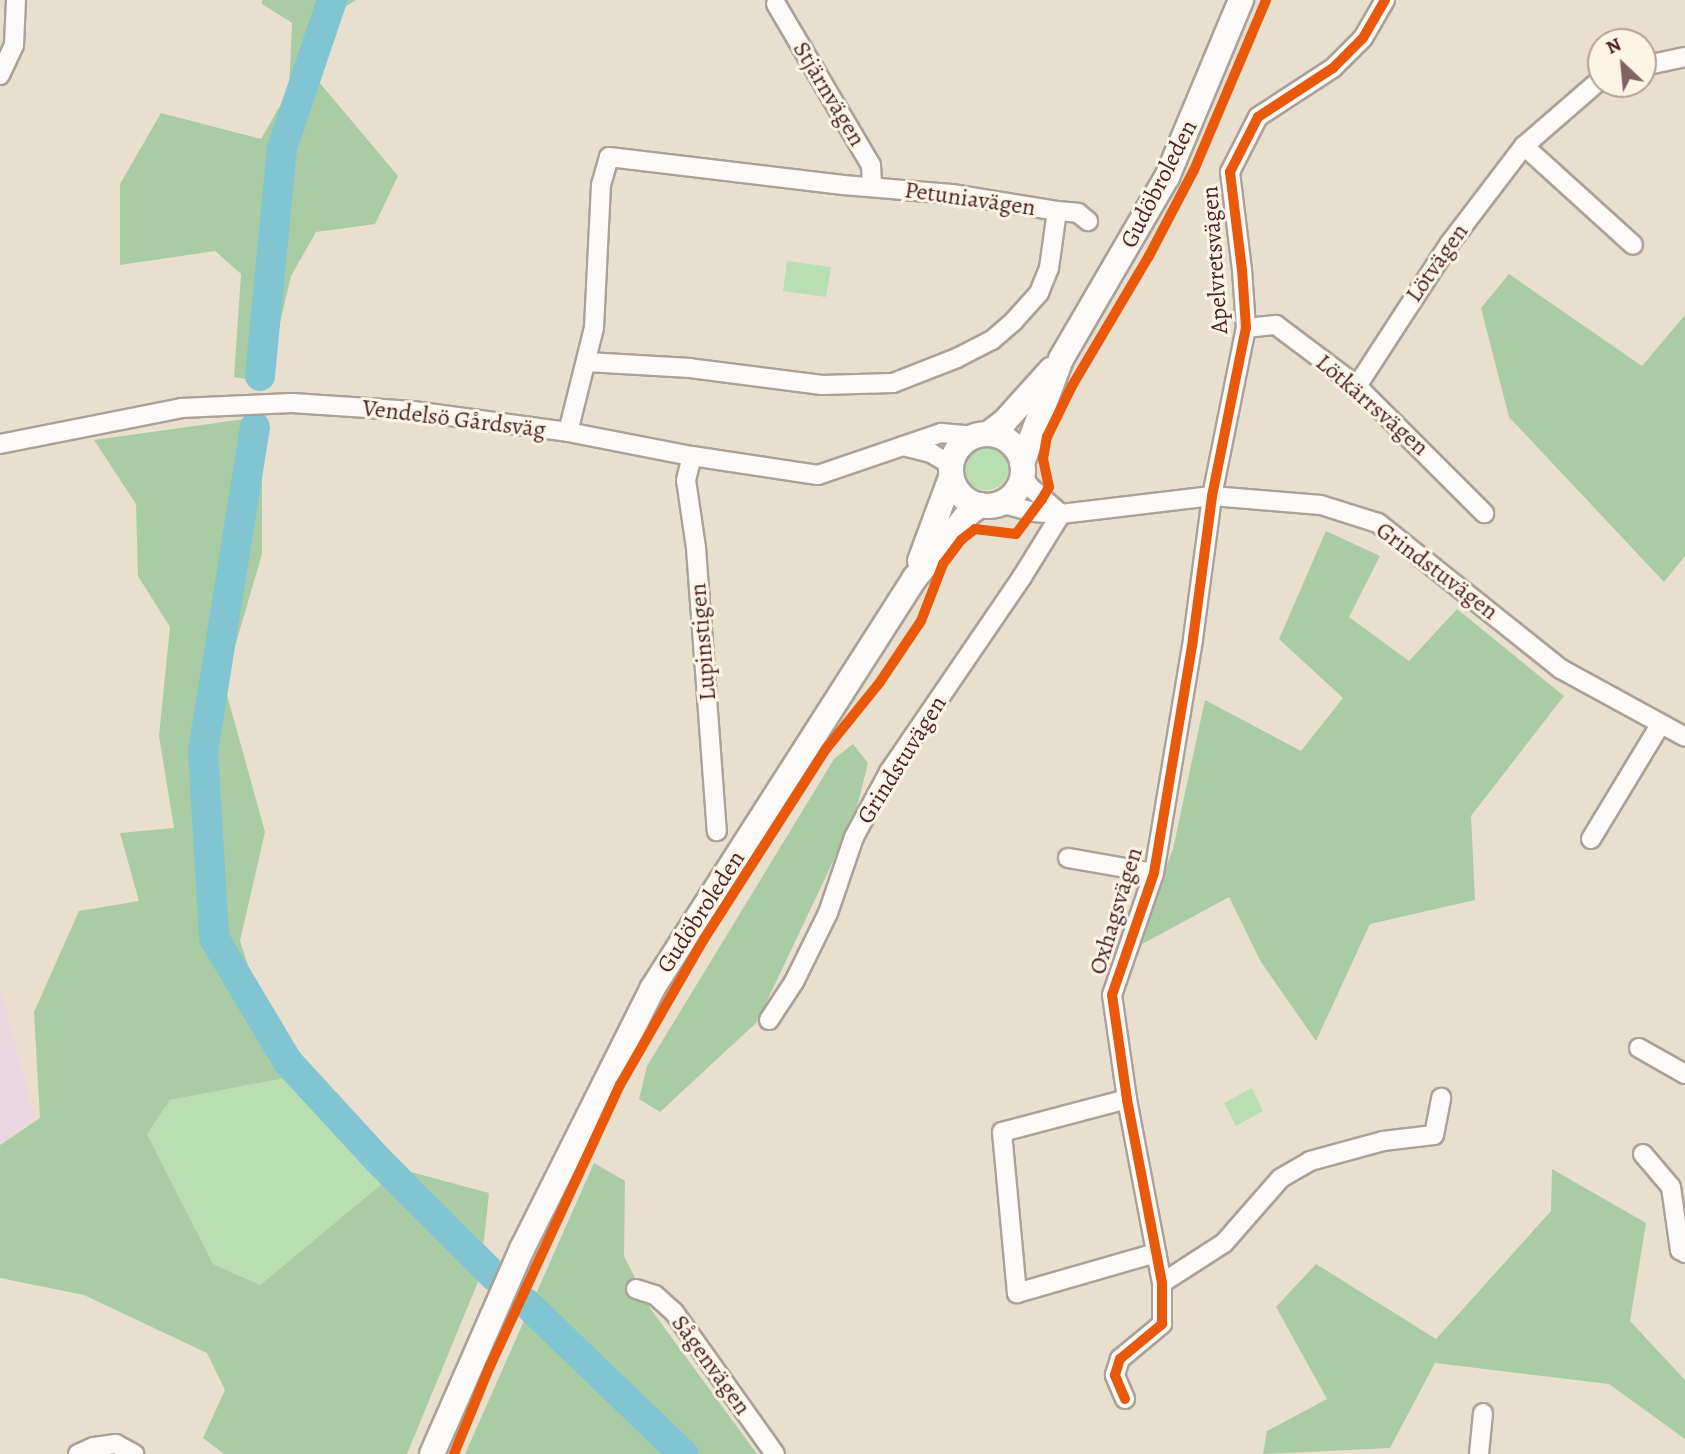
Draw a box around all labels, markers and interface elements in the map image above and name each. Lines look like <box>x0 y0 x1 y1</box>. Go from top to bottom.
north arrow <box>1587 28 1657 98</box>
text: N <box>1602 31 1626 61</box>
street label: Stjärnvägen <box>786 36 872 152</box>
street label: Gudöbroleden <box>1114 115 1204 253</box>
street label: Petuniavägen <box>903 176 1037 222</box>
street label: Apelvretsvägen <box>1195 185 1235 335</box>
street label: Lötvägen <box>1400 218 1474 308</box>
street label: Lötkärrsvägen <box>1310 348 1434 462</box>
street label: Vendelsö Gårdsväg <box>361 393 547 445</box>
street label: Grindstuvägen <box>1370 516 1504 626</box>
street label: Lupinstigen <box>684 582 722 702</box>
street label: Grindstuvägen <box>851 691 953 829</box>
street label: Oxhagsvägen <box>1083 844 1149 978</box>
street label: Gudöbroleden <box>651 846 751 978</box>
street label: Sågenvägen <box>665 1309 757 1421</box>

